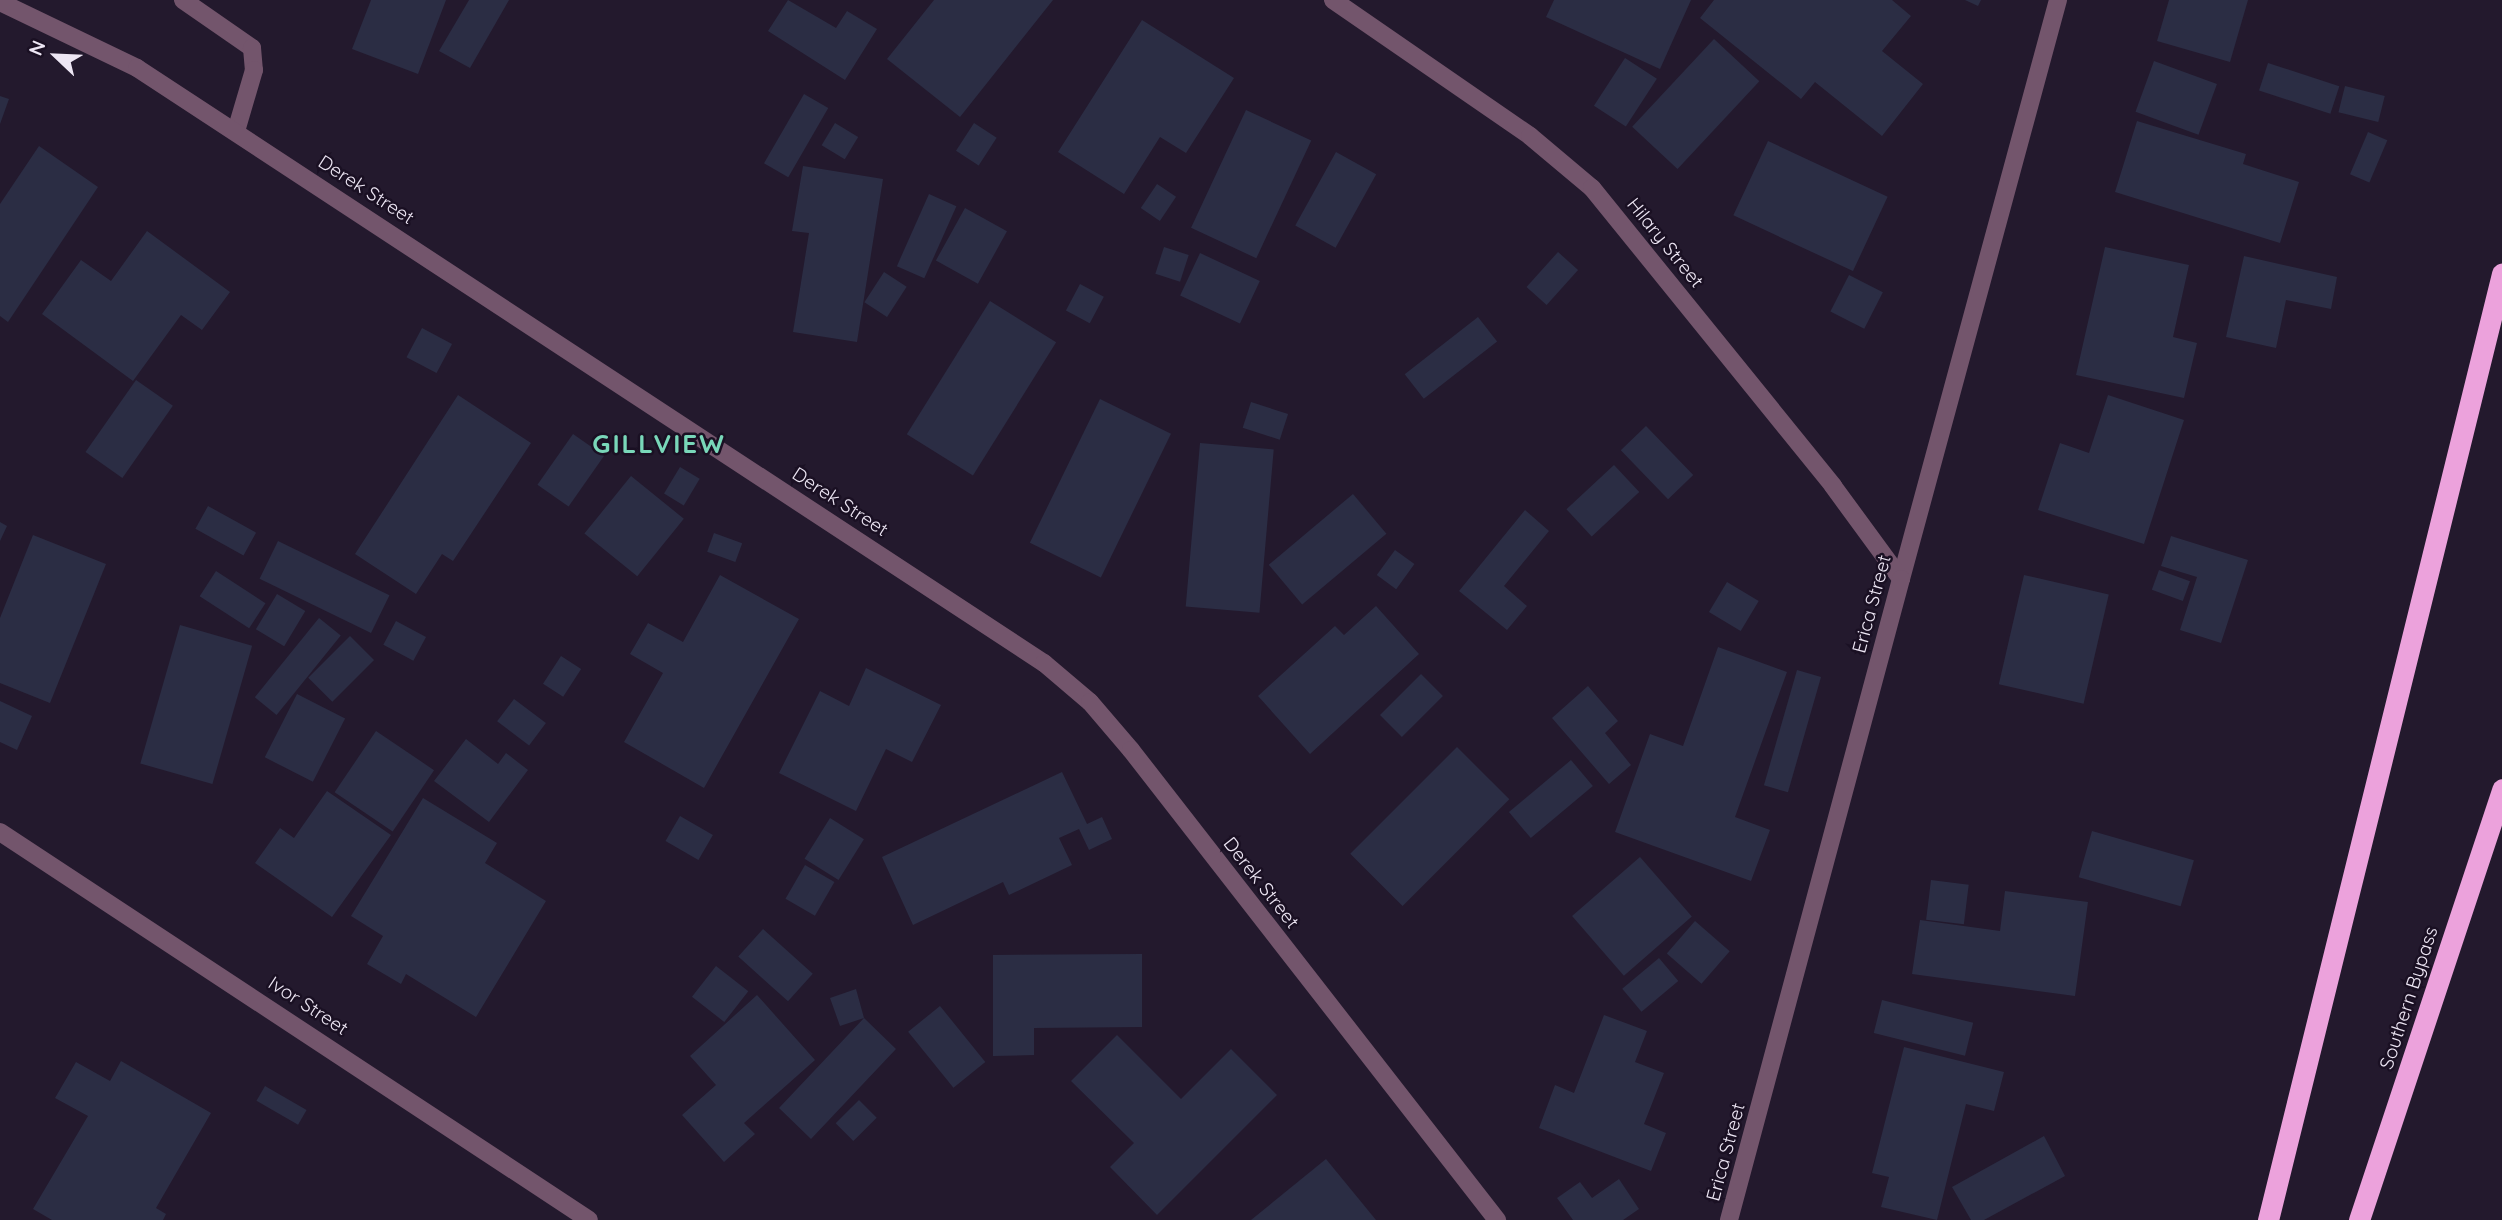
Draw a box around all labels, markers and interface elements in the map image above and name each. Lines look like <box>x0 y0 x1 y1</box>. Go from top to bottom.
north arrow <box>21 21 91 91</box>
text: N <box>23 37 50 59</box>
street label: Derek Street <box>314 151 418 229</box>
street label: Hilary Street <box>1622 194 1708 292</box>
district label: GILLVIEW <box>593 428 725 460</box>
street label: Derek Street <box>788 463 892 541</box>
street label: Erica Street <box>1848 552 1896 656</box>
street label: Derek Street <box>1218 833 1304 933</box>
street label: Southern Bypass <box>2375 924 2443 1072</box>
street label: Ivor Street <box>264 972 352 1040</box>
street label: Erica Street <box>1702 1100 1750 1204</box>

